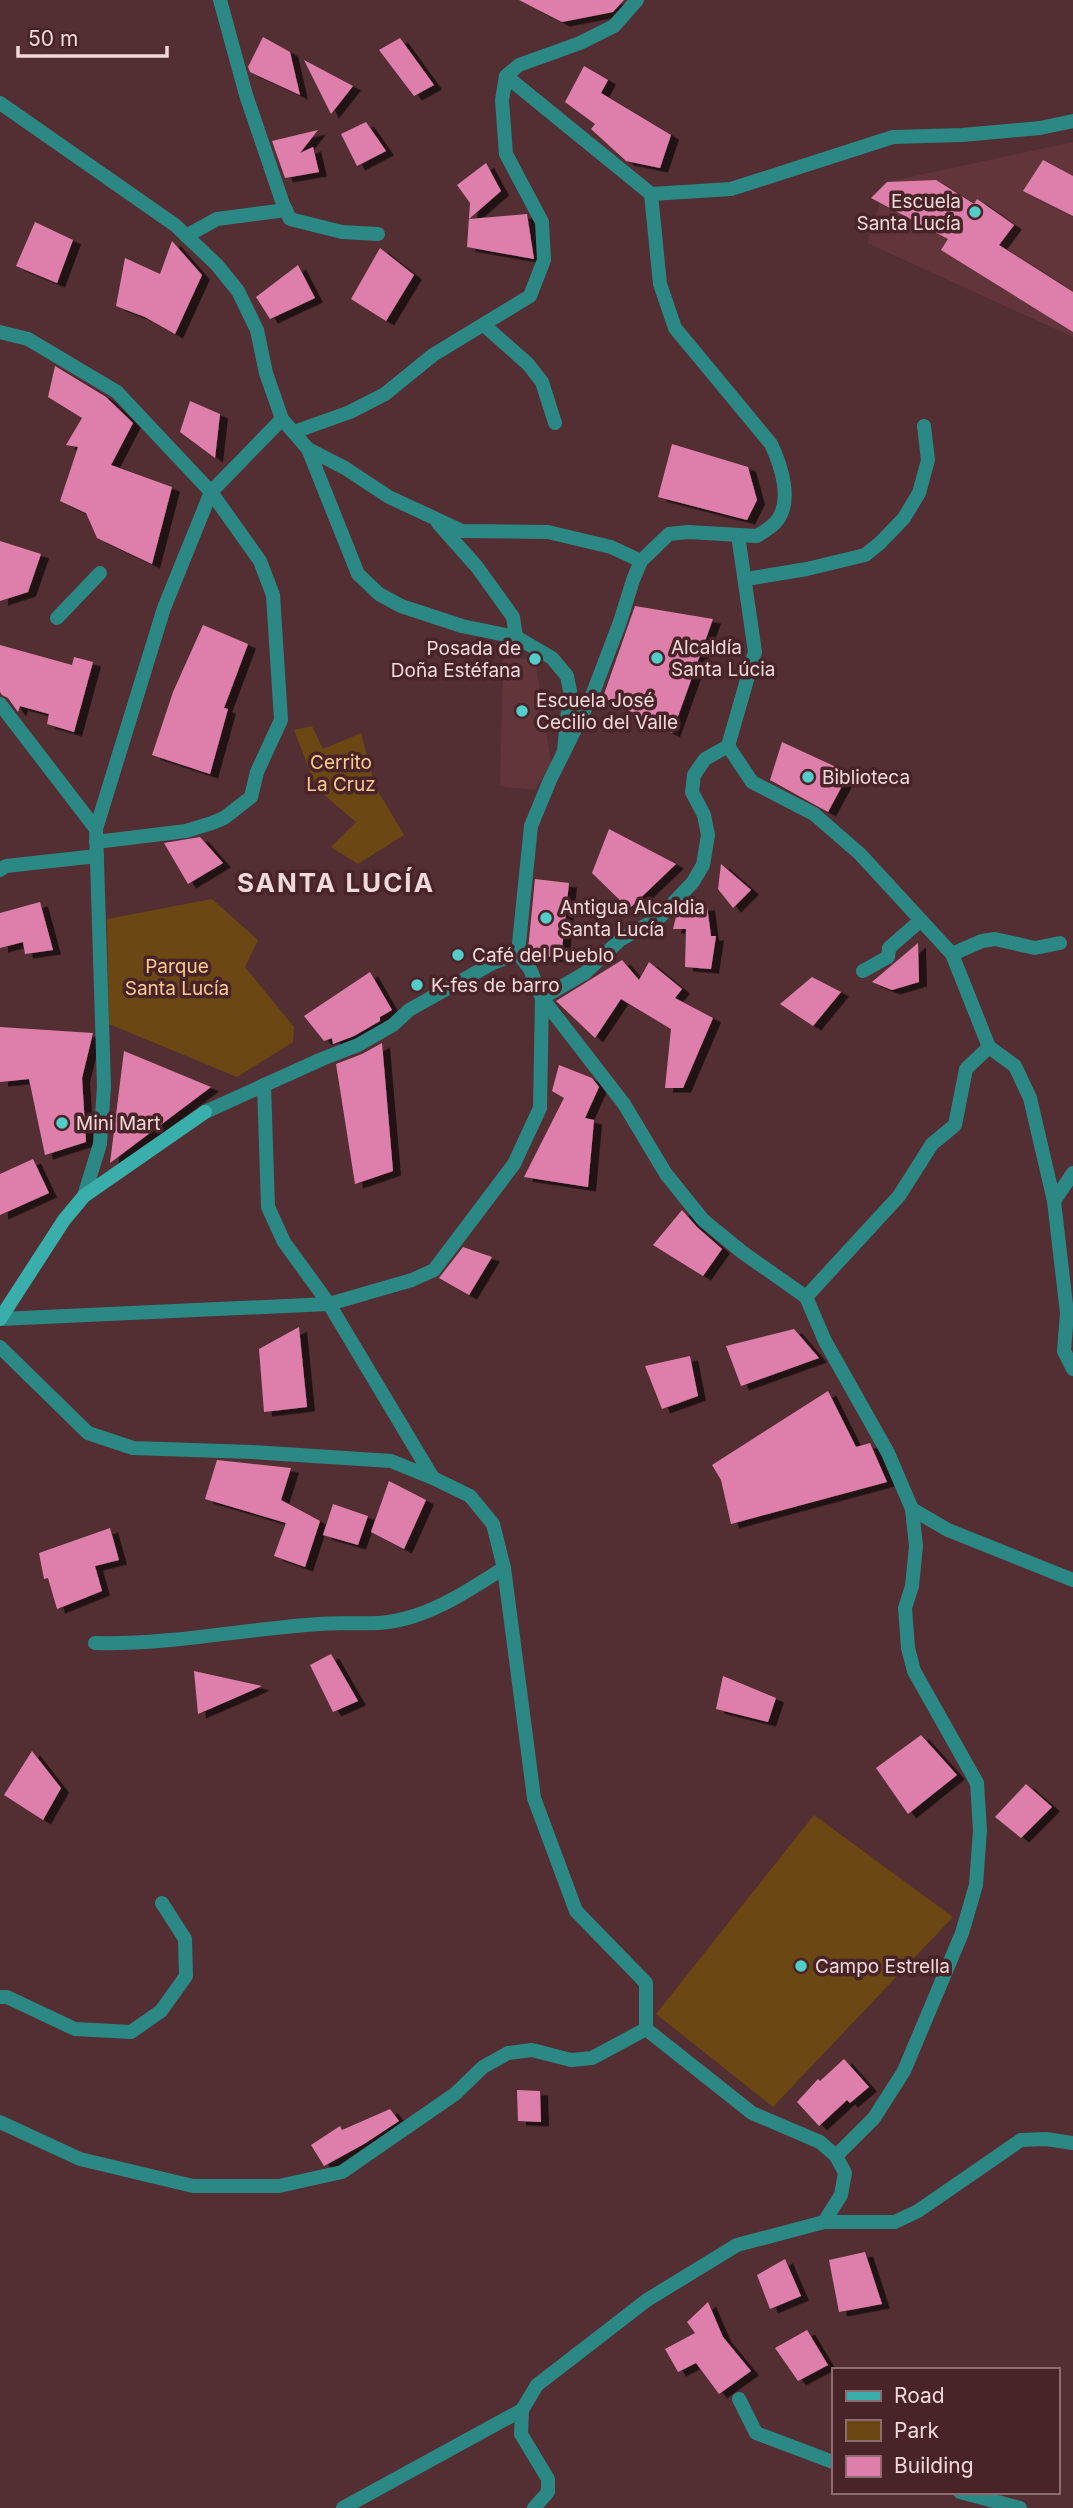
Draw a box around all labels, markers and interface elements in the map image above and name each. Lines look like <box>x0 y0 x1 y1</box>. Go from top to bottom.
scale bar <box>18 14 166 58</box>
text: 50 m <box>28 26 78 51</box>
place label: Escuela Santa Lucía <box>856 190 961 235</box>
marker: Escuela Santa Lucía <box>967 204 983 220</box>
place label: Alcaldía Santa Lúcia <box>671 636 776 681</box>
place label: Posada de Doña Estéfana <box>391 637 521 682</box>
marker: Alcaldía Santa Lúcia <box>649 650 665 666</box>
marker: Posada de Doña Estéfana <box>527 651 543 667</box>
place label: Escuela José Cecilio del Valle <box>536 689 678 734</box>
marker: Escuela José Cecilio del Valle <box>514 703 530 719</box>
park label: Cerrito La Cruz <box>306 751 376 796</box>
place label: Biblioteca <box>822 766 910 789</box>
marker: Biblioteca <box>800 769 816 785</box>
district label: SANTA LUCÍA <box>237 867 435 898</box>
place label: Antigua Alcaldia Santa Lucía <box>560 896 705 941</box>
marker: Antigua Alcaldia Santa Lucía <box>538 910 554 926</box>
place label: Café del Pueblo <box>472 944 614 967</box>
marker: Café del Pueblo <box>450 947 466 963</box>
park label: Parque Santa Lucía <box>125 955 229 1000</box>
place label: K-fes de barro <box>431 974 560 997</box>
marker: K-fes de barro <box>409 977 425 993</box>
place label: Mini Mart <box>76 1112 160 1135</box>
marker: Mini Mart <box>54 1115 70 1131</box>
place label: Campo Estrella <box>815 1955 950 1978</box>
marker: Campo Estrella <box>793 1958 809 1974</box>
legend <box>832 2368 1059 2494</box>
text: Road <box>894 2383 945 2408</box>
text: Park <box>894 2418 939 2443</box>
text: Building <box>894 2453 974 2478</box>

